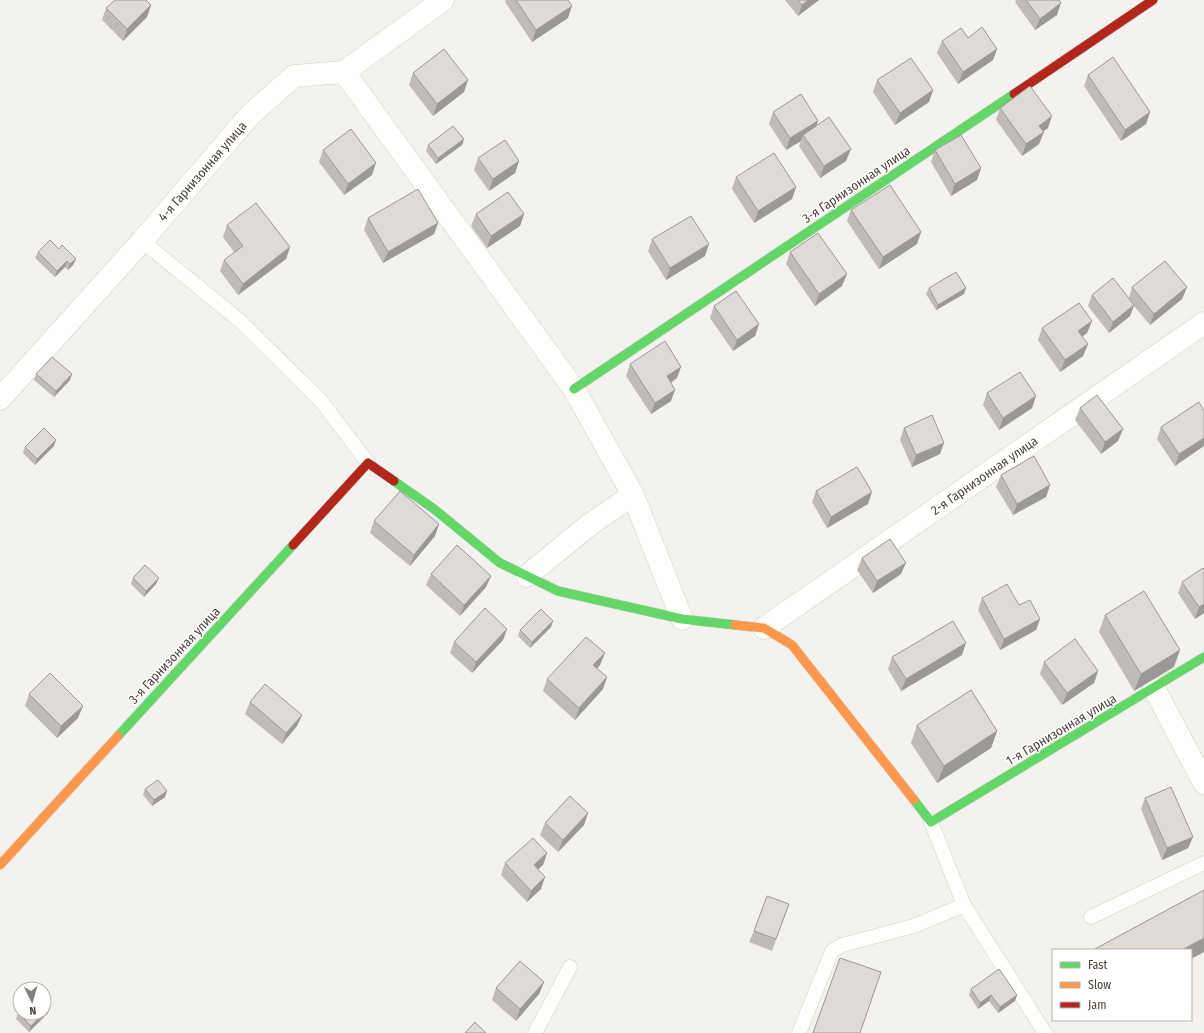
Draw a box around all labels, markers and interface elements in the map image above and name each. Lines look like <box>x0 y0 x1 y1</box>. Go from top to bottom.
street label: 4-я Гарнизонная улица <box>155 118 250 224</box>
street label: 3-я Гарнизонная улица <box>800 143 913 226</box>
street label: 2-я Гарнизонная улица <box>928 433 1040 518</box>
street label: 3-я Гарнизонная улица <box>126 604 223 707</box>
street label: 1-я Гарнизонная улица <box>1003 691 1119 768</box>
legend <box>1052 949 1192 1021</box>
text: Fast <box>1088 958 1107 972</box>
text: Slow <box>1088 978 1111 992</box>
north arrow <box>12 981 52 1021</box>
text: Jam <box>1088 998 1106 1012</box>
text: N <box>29 1004 37 1017</box>

